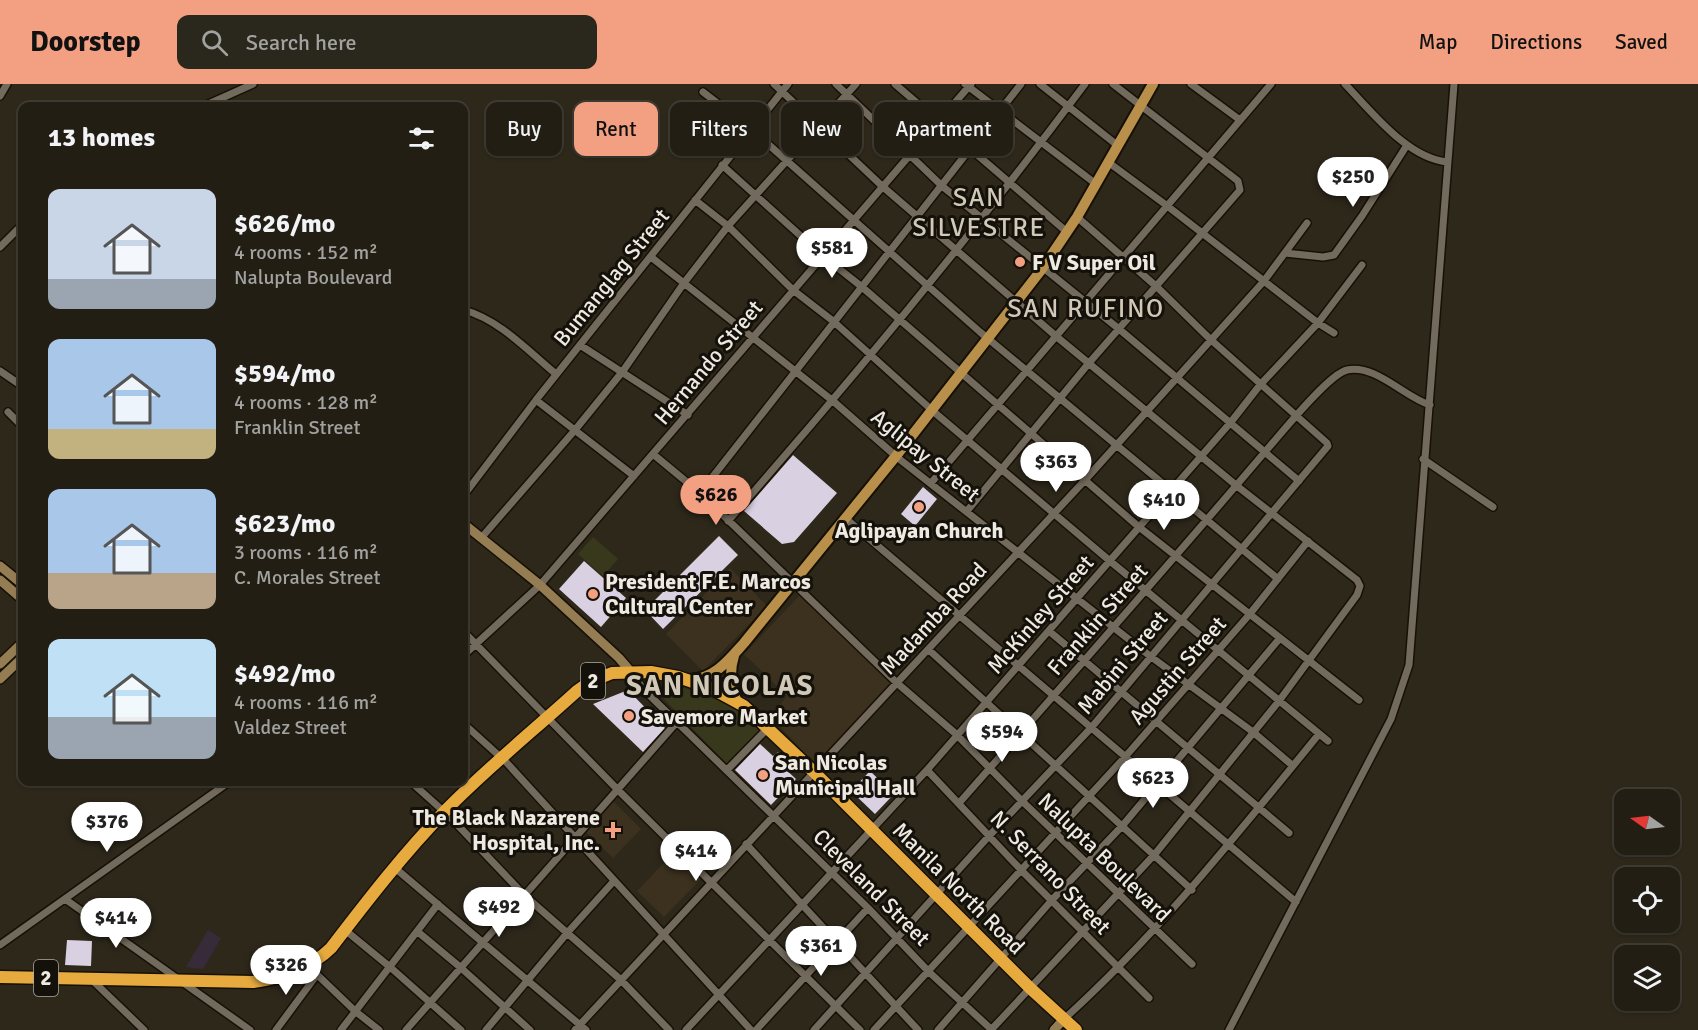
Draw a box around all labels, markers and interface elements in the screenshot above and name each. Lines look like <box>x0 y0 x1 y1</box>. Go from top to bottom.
search box <box>177 15 597 69</box>
text: Doorstep <box>30 25 141 59</box>
icon: search <box>198 26 231 59</box>
text: Search here <box>246 29 357 56</box>
text: Map <box>1419 29 1457 55</box>
text: Directions <box>1490 29 1582 55</box>
text: Saved <box>1615 29 1668 55</box>
chip: Buy <box>486 102 562 156</box>
chip: Rent <box>574 102 658 156</box>
chip: Filters <box>670 102 769 156</box>
chip: New <box>781 102 862 156</box>
chip: Apartment <box>874 102 1013 156</box>
text: 13 homes <box>48 122 155 154</box>
icon: filters <box>405 122 438 155</box>
pin: $250 <box>1317 157 1389 208</box>
text: $250 <box>1331 164 1375 189</box>
district label: SAN SILVESTRE <box>912 182 1046 244</box>
street label: Bumanglag Street <box>548 203 675 351</box>
text: $626/mo <box>234 208 335 240</box>
icon: home <box>96 213 168 285</box>
pin: $581 <box>796 228 868 279</box>
text: $581 <box>810 235 854 260</box>
text: 4 rooms · 152 m² <box>234 240 378 265</box>
place label: F V Super Oil <box>1032 249 1156 276</box>
marker: F V Super Oil <box>1013 255 1027 269</box>
text: Nalupta Boulevard <box>234 265 392 290</box>
district label: SAN RUFINO <box>1007 293 1165 325</box>
street label: Hernando Street <box>648 294 769 430</box>
text: $594/mo <box>234 358 335 390</box>
icon: home <box>96 363 168 435</box>
text: 4 rooms · 128 m² <box>234 390 378 415</box>
street label: Aglipay Street <box>866 403 986 508</box>
text: Franklin Street <box>234 415 361 440</box>
pin: $363 <box>1020 442 1092 493</box>
text: $363 <box>1034 449 1078 474</box>
pin: $626 <box>680 475 752 526</box>
pin: $410 <box>1128 480 1200 531</box>
text: $626 <box>694 482 738 507</box>
text: $410 <box>1142 487 1186 512</box>
marker: Aglipayan Church <box>912 500 926 514</box>
text: $623/mo <box>234 508 335 540</box>
icon: home <box>96 513 168 585</box>
place label: Aglipayan Church <box>835 517 1003 544</box>
text: 3 rooms · 116 m² <box>234 540 378 565</box>
street label: McKinley Street <box>981 549 1100 679</box>
street label: Madamba Road <box>874 557 992 680</box>
street label: Franklin Street <box>1042 558 1153 681</box>
text: C. Morales Street <box>234 565 381 590</box>
place label: President F.E. Marcos Cultural Center <box>605 568 811 620</box>
marker: President F.E. Marcos Cultural Center <box>586 587 600 601</box>
street label: Mabini Street <box>1071 605 1174 719</box>
street label: Agustin Street <box>1123 610 1232 730</box>
text: $492/mo <box>234 658 335 690</box>
icon: home <box>96 663 168 735</box>
road number: 2 <box>581 663 605 699</box>
district label: SAN NICOLAS <box>626 669 814 703</box>
text: 4 rooms · 116 m² <box>234 690 378 715</box>
place label: Savemore Market <box>641 703 808 730</box>
marker: Savemore Market <box>622 709 636 723</box>
pin: $594 <box>966 712 1038 763</box>
text: Valdez Street <box>234 715 347 740</box>
text: $594 <box>980 719 1024 744</box>
place label: San Nicolas Municipal Hall <box>775 749 916 801</box>
pin: $623 <box>1117 758 1189 809</box>
text: $623 <box>1131 765 1175 790</box>
marker: San Nicolas Municipal Hall <box>756 768 770 782</box>
street label: Nalupta Boulevard <box>1033 787 1177 928</box>
north arrow <box>1614 789 1680 855</box>
map controls <box>1614 789 1680 1011</box>
pin: $376 <box>71 802 143 853</box>
place label: The Black Nazarene Hospital, Inc. <box>413 804 600 856</box>
street label: N. Serrano Street <box>985 805 1117 940</box>
text: $376 <box>85 809 129 834</box>
street label: Manila North Road <box>887 817 1030 960</box>
marker: The Black Nazarene Hospital, Inc. <box>604 821 622 839</box>
street label: Cleveland Street <box>807 823 936 952</box>
pin: $414 <box>660 831 732 882</box>
text: $414 <box>674 838 718 863</box>
button: locate <box>1614 867 1680 933</box>
pin: $492 <box>463 887 535 938</box>
text: $492 <box>477 894 521 919</box>
pin: $414 <box>80 898 152 949</box>
text: $414 <box>94 905 138 930</box>
pin: $361 <box>785 926 857 977</box>
text: $361 <box>799 933 843 958</box>
pin: $326 <box>250 945 322 996</box>
button: layers <box>1614 945 1680 1011</box>
text: $326 <box>264 952 308 977</box>
road number: 2 <box>34 960 58 996</box>

